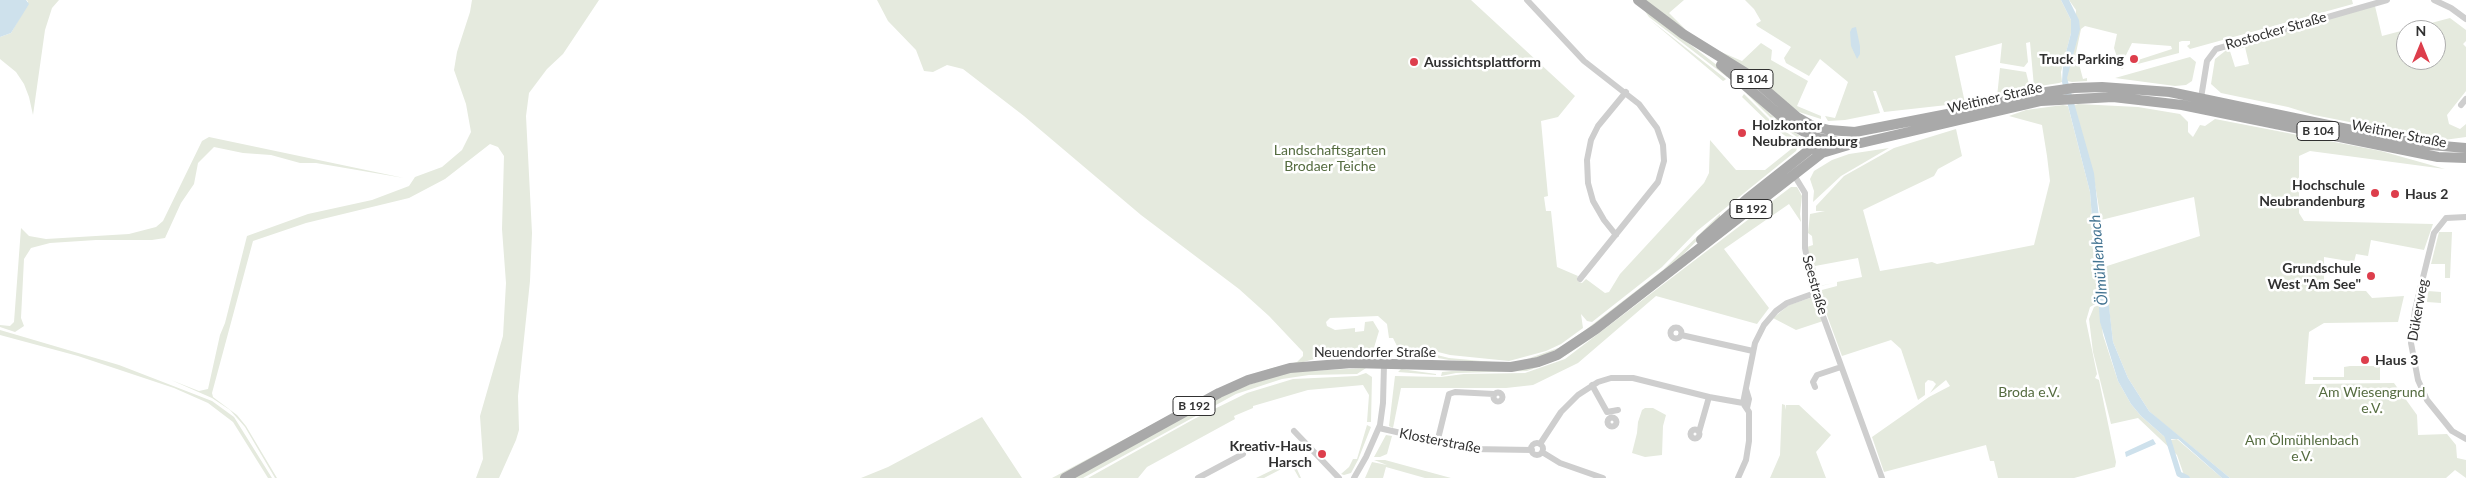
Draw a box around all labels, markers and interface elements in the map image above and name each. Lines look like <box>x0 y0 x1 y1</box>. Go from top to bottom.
street label: Rostocker Straße <box>2223 9 2329 53</box>
north arrow <box>2396 20 2446 70</box>
text: N <box>2416 22 2426 39</box>
place label: Truck Parking <box>2039 51 2124 67</box>
marker: Truck Parking <box>2128 53 2140 65</box>
place label: Aussichtsplattform <box>1424 54 1541 70</box>
marker: Aussichtsplattform <box>1408 56 1420 68</box>
road number: B 104 <box>1731 70 1773 88</box>
street label: Weitiner Straße <box>1946 79 2044 117</box>
place label: Holzkontor Neubrandenburg <box>1752 117 1858 150</box>
street label: Weitiner Straße <box>2350 117 2448 151</box>
road number: B 104 <box>2297 122 2339 140</box>
marker: Holzkontor Neubrandenburg <box>1736 127 1748 139</box>
park label: Landschaftsgarten Brodaer Teiche <box>1274 142 1386 174</box>
place label: Hochschule Neubrandenburg <box>2259 177 2365 210</box>
place label: Haus 2 <box>2405 186 2448 202</box>
marker: Hochschule Neubrandenburg <box>2369 187 2381 199</box>
marker: Haus 2 <box>2389 188 2401 200</box>
road number: B 192 <box>1730 200 1772 218</box>
water label: Ölmühlenbach <box>2086 214 2112 306</box>
street label: Seestraße <box>1799 253 1831 317</box>
place label: Grundschule West "Am See" <box>2267 260 2361 292</box>
marker: Grundschule West "Am See" <box>2365 270 2377 282</box>
street label: Dükerweg <box>2404 277 2432 343</box>
street label: Neuendorfer Straße <box>1314 344 1436 360</box>
place label: Haus 3 <box>2375 352 2418 368</box>
marker: Haus 3 <box>2359 354 2371 366</box>
park label: Broda e.V. <box>1998 384 2060 400</box>
park label: Am Wiesengrund e.V. <box>2319 384 2425 417</box>
road number: B 192 <box>1173 396 1215 416</box>
street label: Klosterstraße <box>1398 425 1482 457</box>
park label: Am Ölmühlenbach e.V. <box>2245 432 2359 464</box>
place label: Kreativ-Haus Harsch <box>1230 438 1312 471</box>
marker: Kreativ-Haus Harsch <box>1316 448 1328 460</box>

